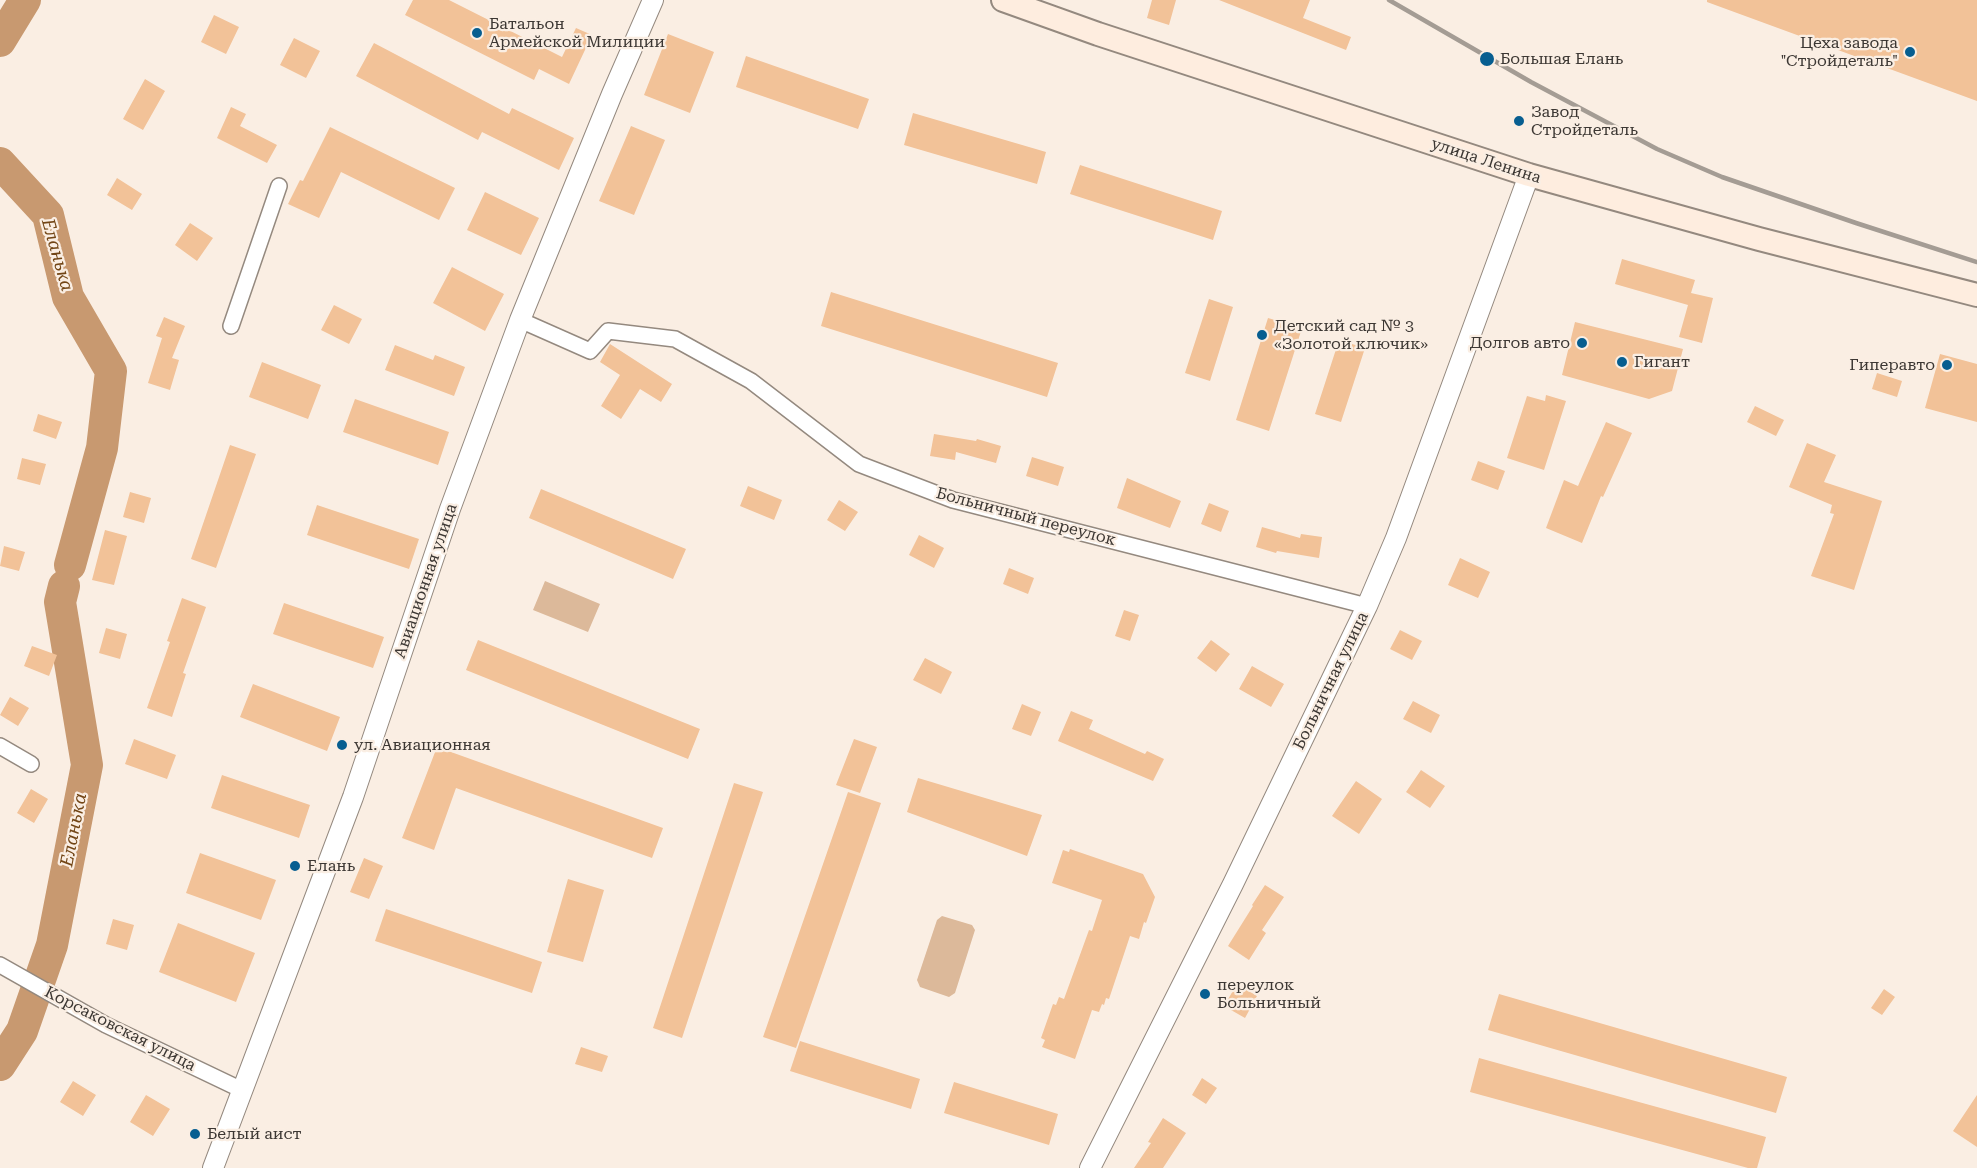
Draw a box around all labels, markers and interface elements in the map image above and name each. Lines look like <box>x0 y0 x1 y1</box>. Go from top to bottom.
place label: Батальон Армейской Милиции <box>489 14 665 52</box>
marker: Батальон Армейской Милиции <box>470 26 484 40</box>
place label: Цеха завода "Стройдеталь" <box>1781 33 1898 71</box>
marker: Цеха завода "Стройдеталь" <box>1903 45 1917 59</box>
place label: Большая Елань <box>1500 49 1623 69</box>
marker: Большая Елань <box>1478 50 1496 68</box>
place label: Завод Стройдеталь <box>1531 102 1638 140</box>
marker: Завод Стройдеталь <box>1512 114 1526 128</box>
street label: улица Ленина <box>1429 134 1543 188</box>
water label: Еланька <box>36 216 78 294</box>
place label: Детский сад № 3 «Золотой ключик» <box>1274 316 1428 354</box>
marker: Детский сад № 3 «Золотой ключик» <box>1255 328 1269 342</box>
place label: Долгов авто <box>1470 333 1570 353</box>
marker: Долгов авто <box>1575 336 1589 350</box>
place label: Гигант <box>1634 352 1690 372</box>
marker: Гигант <box>1615 355 1629 369</box>
place label: Гиперавто <box>1849 355 1935 375</box>
marker: Гиперавто <box>1940 358 1954 372</box>
street label: Больничный переулок <box>934 484 1118 550</box>
street label: Авиационная улица <box>391 501 461 661</box>
street label: Больничная улица <box>1289 609 1373 753</box>
place label: ул. Авиационная <box>354 735 491 755</box>
marker: ул. Авиационная <box>335 738 349 752</box>
water label: Еланька <box>56 791 92 869</box>
place label: Елань <box>307 856 355 876</box>
marker: Елань <box>288 859 302 873</box>
place label: переулок Больничный <box>1217 975 1321 1013</box>
street label: Корсаковская улица <box>41 983 199 1075</box>
marker: переулок Больничный <box>1198 987 1212 1001</box>
place label: Белый аист <box>207 1124 302 1144</box>
marker: Белый аист <box>188 1127 202 1141</box>

